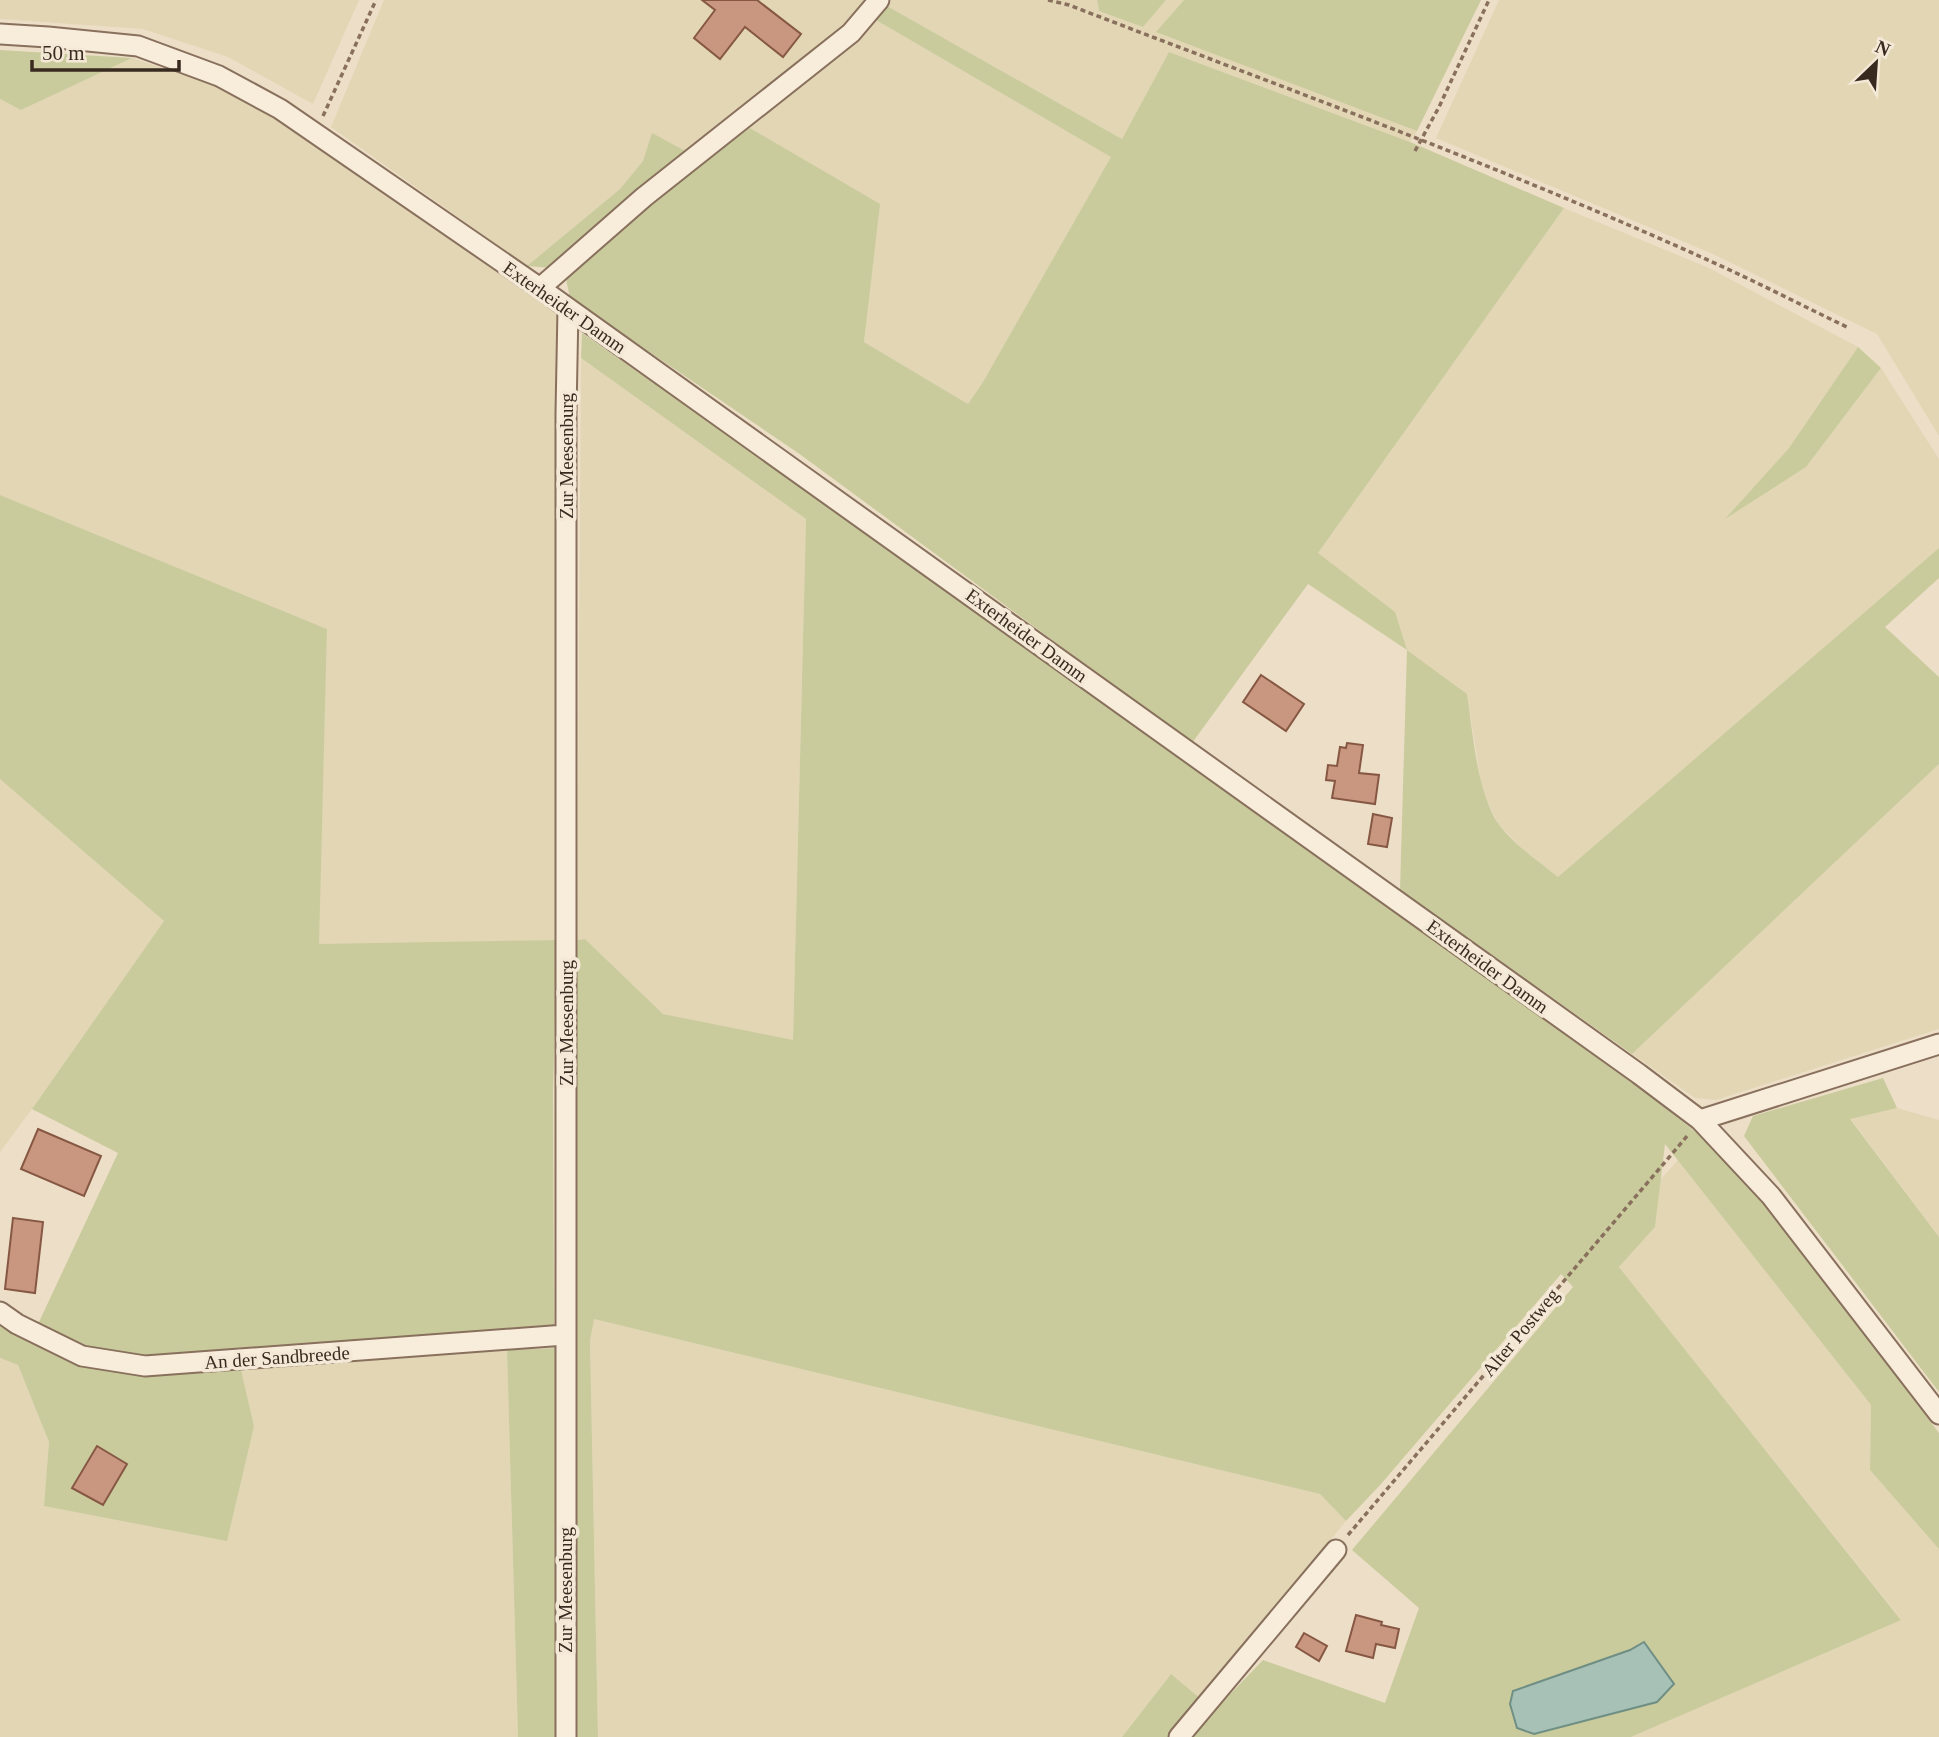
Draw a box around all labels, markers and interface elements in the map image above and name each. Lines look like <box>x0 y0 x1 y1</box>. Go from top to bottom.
scale bar <box>32 28 178 72</box>
north arrow <box>1841 28 1911 98</box>
text: N <box>1872 36 1894 61</box>
text: 50 m <box>42 41 85 65</box>
street label: Exterheider Damm <box>499 257 630 358</box>
street label: Zur Meesenburg <box>556 393 577 519</box>
street label: Exterheider Damm <box>962 584 1092 687</box>
street label: Exterheider Damm <box>1423 915 1553 1018</box>
street label: Zur Meesenburg <box>556 960 577 1086</box>
street label: Alter Postweg <box>1478 1284 1564 1381</box>
street label: An der Sandbreede <box>204 1342 350 1373</box>
street label: Zur Meesenburg <box>555 1527 576 1653</box>

